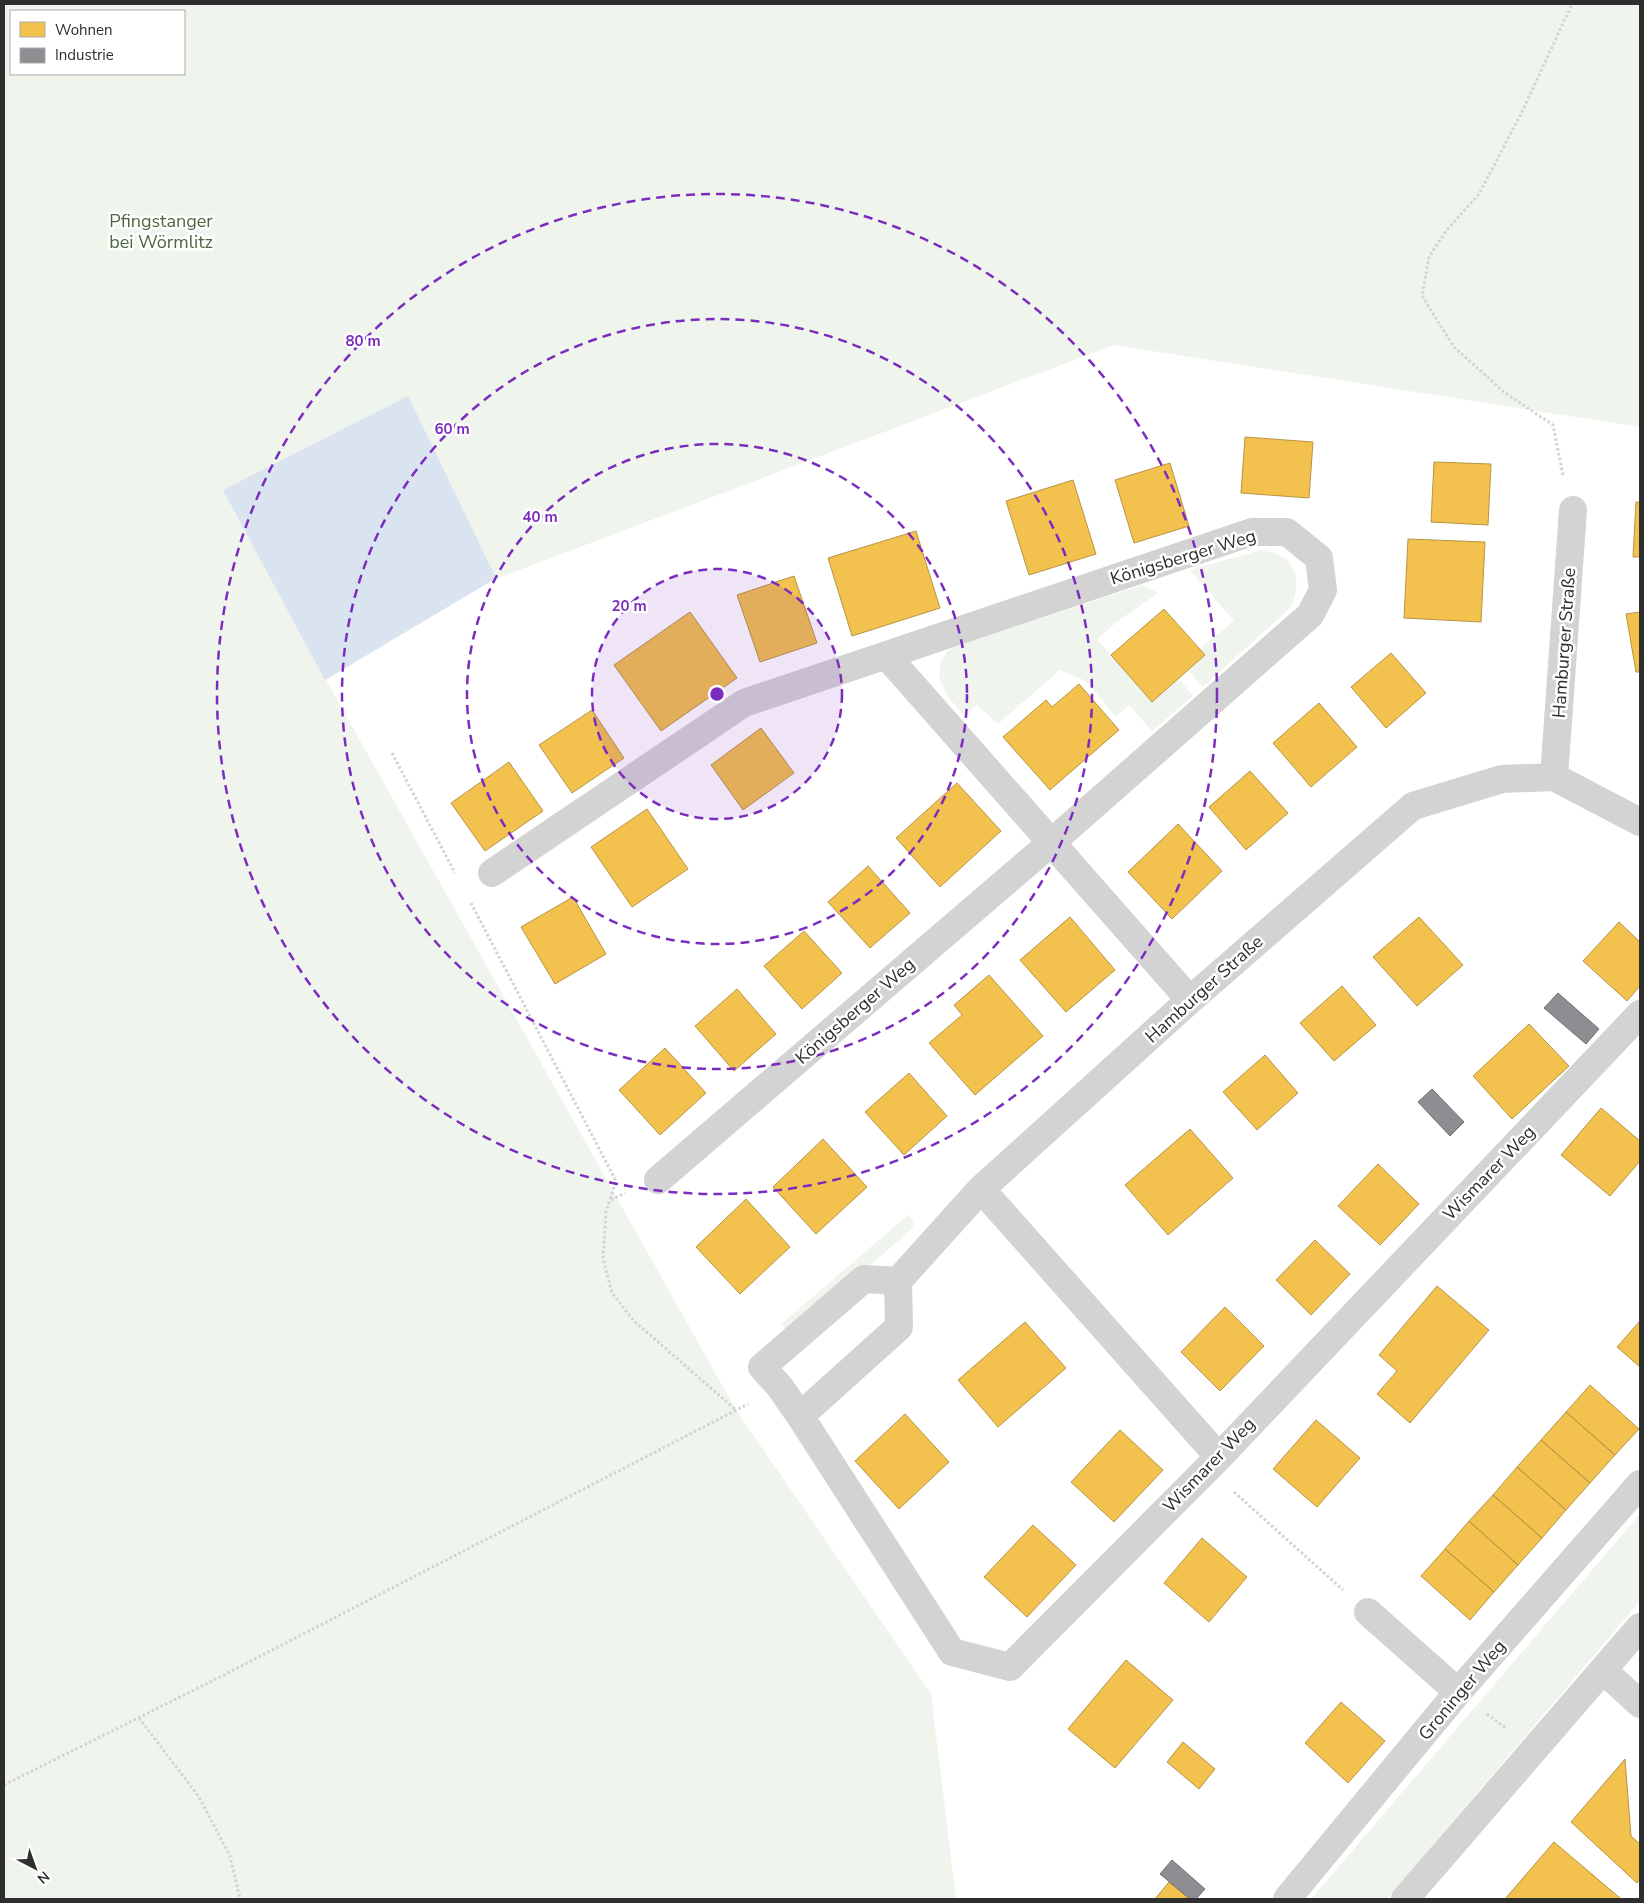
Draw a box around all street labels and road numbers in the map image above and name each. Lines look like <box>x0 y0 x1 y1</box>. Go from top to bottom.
street label: Königsberger Weg <box>1107 523 1259 591</box>
street label: Hamburger Straße <box>1547 567 1581 719</box>
street label: Hamburger Straße <box>1140 930 1268 1048</box>
street label: Königsberger Weg <box>790 952 920 1070</box>
street label: Wismarer Weg <box>1437 1120 1541 1226</box>
street label: Wismarer Weg <box>1157 1412 1261 1518</box>
street label: Groninger Weg <box>1413 1635 1511 1745</box>

